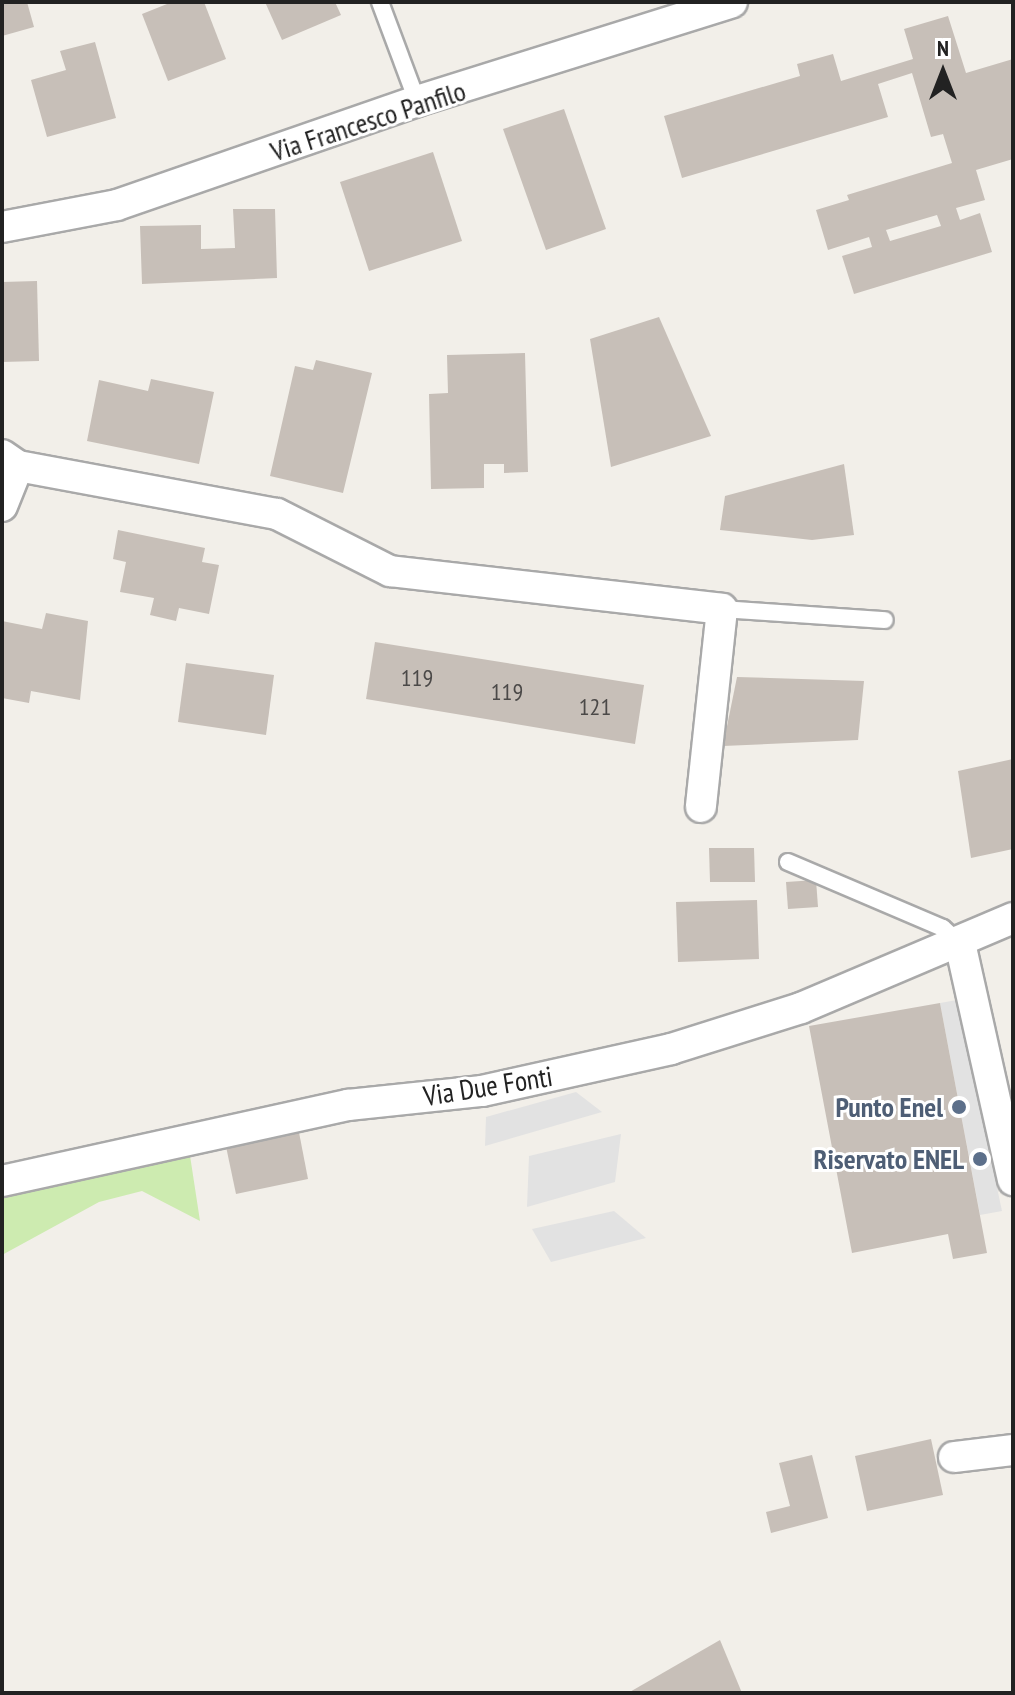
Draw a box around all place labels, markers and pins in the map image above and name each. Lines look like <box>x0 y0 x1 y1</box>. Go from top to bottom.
place label: Punto Enel <box>835 1090 943 1124</box>
marker: Punto Enel <box>950 1098 968 1116</box>
place label: Riservato ENEL <box>813 1142 964 1176</box>
marker: Riservato ENEL <box>971 1150 989 1168</box>

